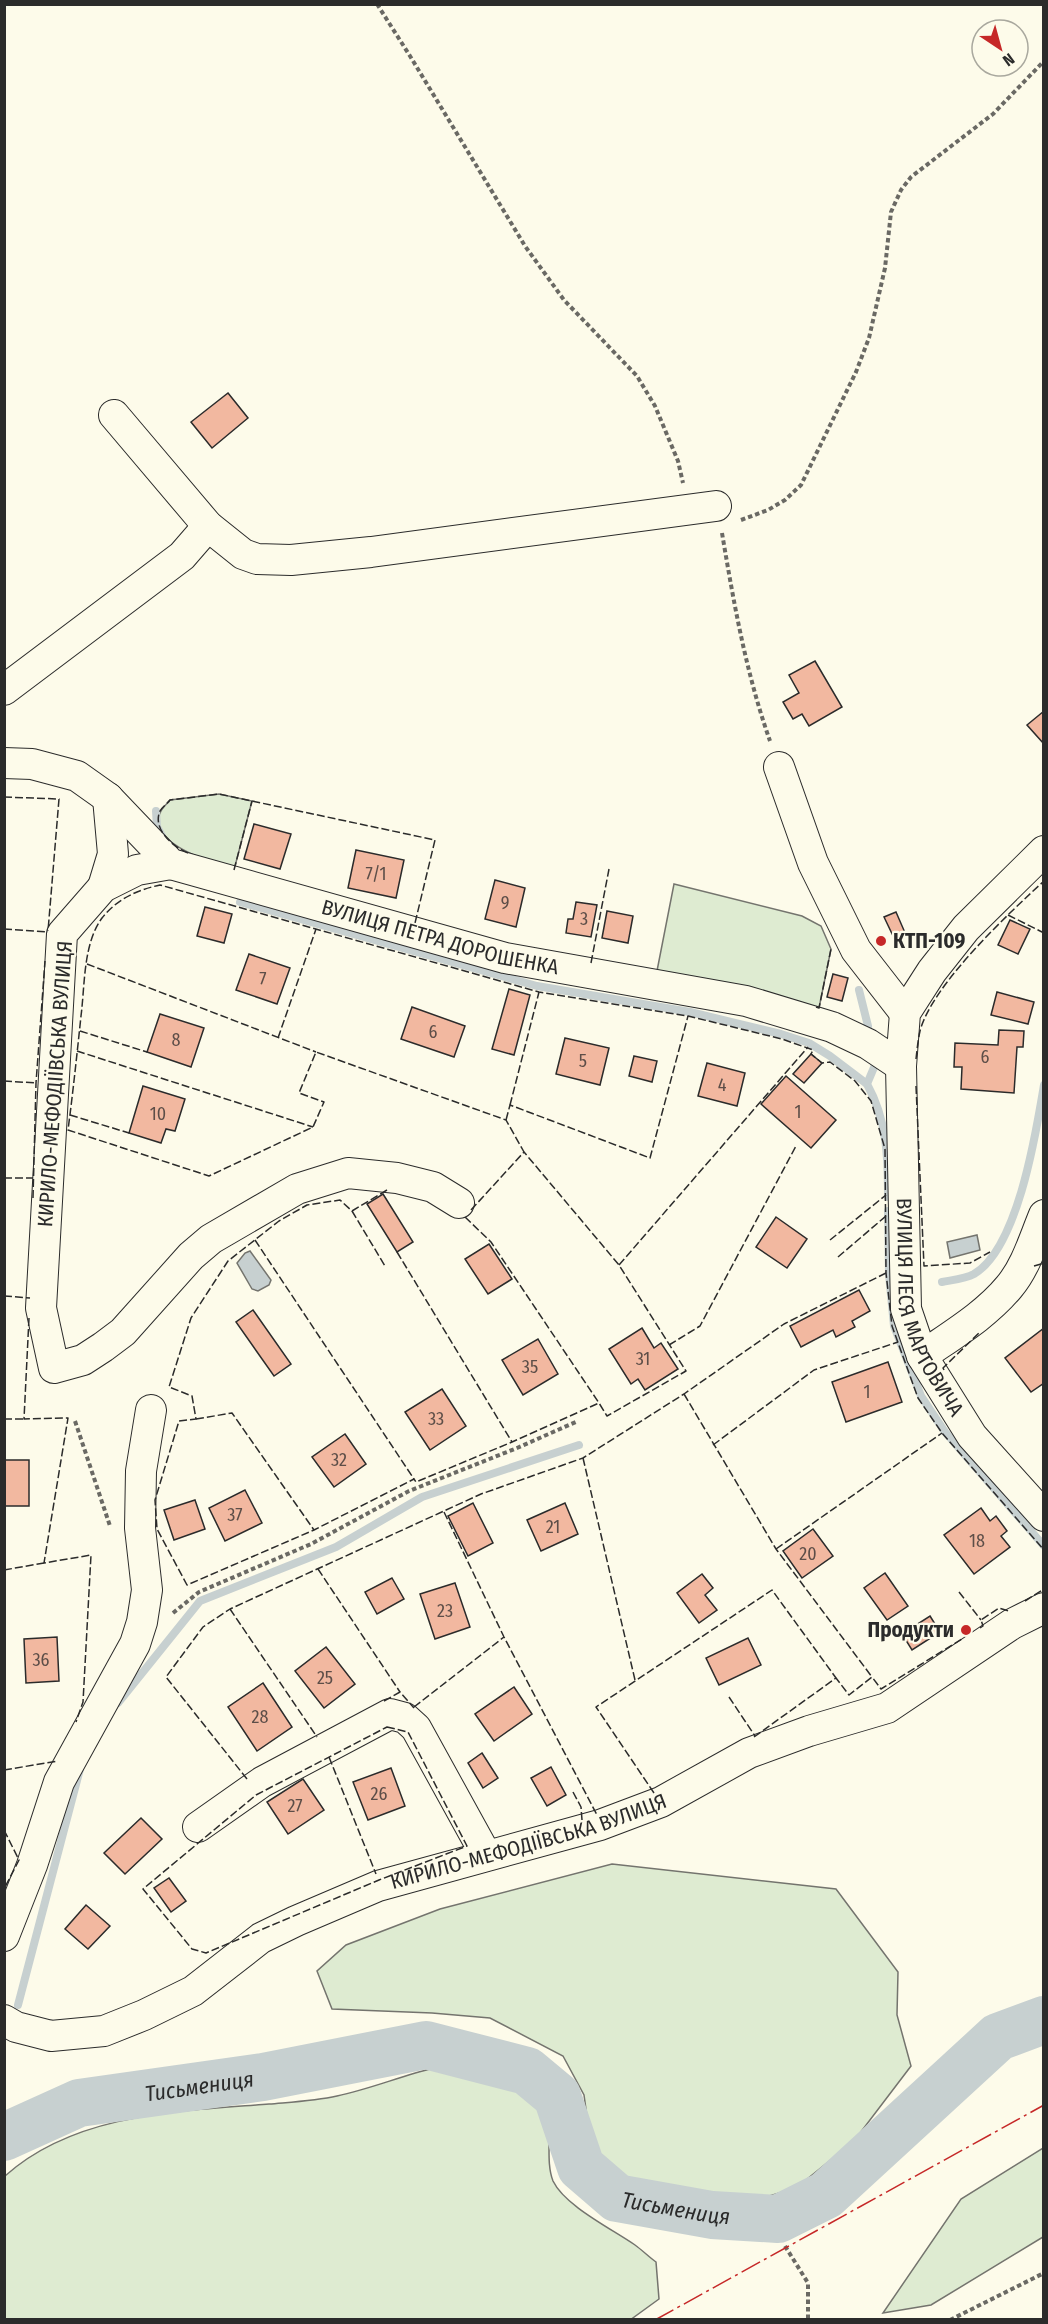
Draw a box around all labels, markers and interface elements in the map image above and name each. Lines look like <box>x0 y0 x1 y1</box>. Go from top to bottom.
north arrow <box>970 18 1030 78</box>
text: N <box>999 49 1018 70</box>
house number: 7/1 <box>366 863 386 885</box>
house number: 9 <box>501 892 509 914</box>
street label: ВУЛИЦЯ ПЕТРА ДОРОШЕНКА <box>319 894 561 980</box>
house number: 3 <box>580 908 588 930</box>
place label: КТП-109 <box>893 928 966 954</box>
marker: КТП-109 <box>874 934 888 948</box>
street label: КИРИЛО-МЕФОДІЇВСЬКА ВУЛИЦЯ <box>32 940 78 1228</box>
house number: 7 <box>259 968 267 990</box>
house number: 6 <box>429 1021 438 1043</box>
house number: 8 <box>172 1029 181 1051</box>
house number: 6 <box>981 1046 990 1068</box>
house number: 5 <box>579 1050 587 1072</box>
house number: 4 <box>718 1074 727 1096</box>
house number: 1 <box>794 1101 802 1123</box>
house number: 10 <box>150 1103 166 1125</box>
street label: ВУЛИЦЯ ЛЕСЯ МАРТОВИЧА <box>891 1197 969 1421</box>
house number: 31 <box>636 1348 650 1370</box>
house number: 35 <box>522 1356 538 1378</box>
house number: 1 <box>863 1381 871 1403</box>
house number: 33 <box>428 1408 444 1430</box>
house number: 32 <box>331 1449 347 1471</box>
house number: 37 <box>227 1504 243 1526</box>
house number: 21 <box>546 1516 560 1538</box>
house number: 18 <box>969 1530 985 1552</box>
house number: 20 <box>799 1543 817 1565</box>
house number: 23 <box>437 1600 453 1622</box>
place label: Продукти <box>868 1617 954 1643</box>
marker: Продукти <box>959 1623 973 1637</box>
house number: 36 <box>32 1649 50 1671</box>
house number: 25 <box>317 1667 333 1689</box>
house number: 28 <box>252 1706 268 1728</box>
house number: 26 <box>371 1783 388 1805</box>
street label: КИРИЛО-МЕФОДІЇВСЬКА ВУЛИЦЯ <box>387 1788 670 1895</box>
house number: 27 <box>287 1795 303 1817</box>
water label: Тисьмениця <box>143 2065 256 2107</box>
water label: Тисьмениця <box>620 2186 731 2230</box>

